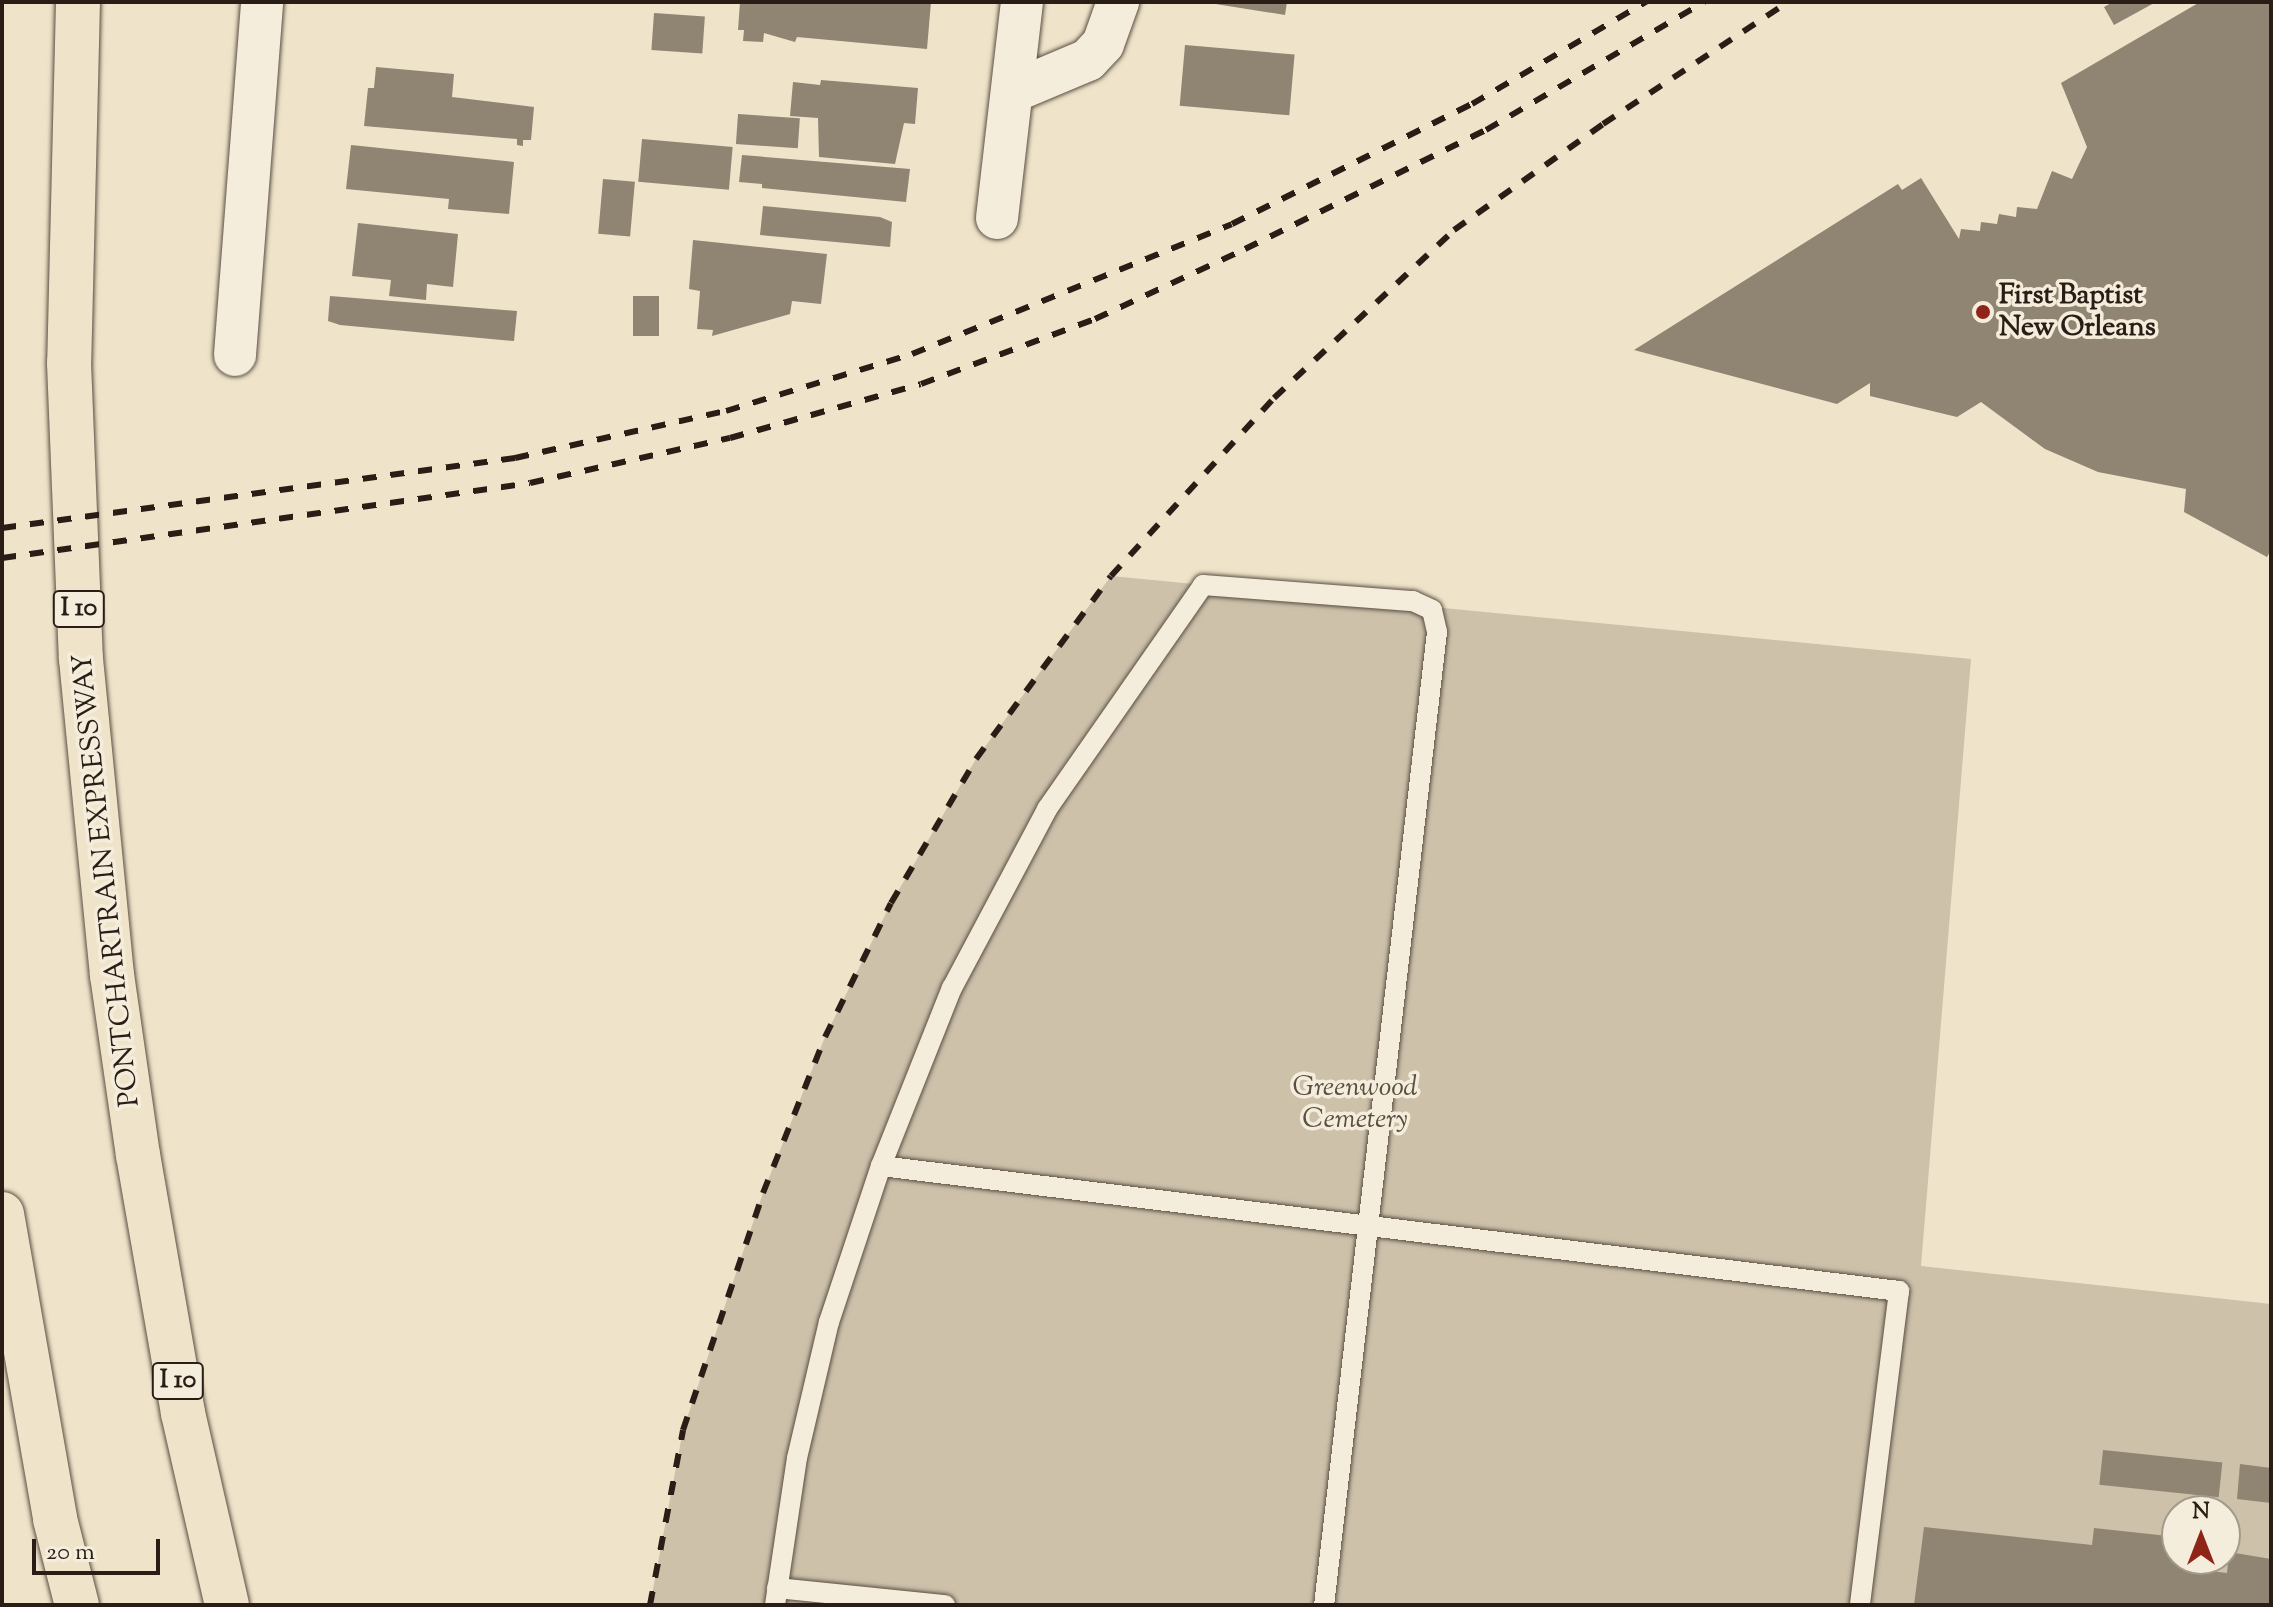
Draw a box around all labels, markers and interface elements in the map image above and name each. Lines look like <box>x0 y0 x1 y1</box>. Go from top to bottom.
place label: First Baptist New Orleans <box>1999 279 2156 345</box>
marker: First Baptist New Orleans <box>1974 303 1992 321</box>
road number: I 10 <box>51 587 107 631</box>
street label: PONTCHARTRAIN EXPRESSWAY <box>66 652 148 1108</box>
park label: Greenwood Cemetery <box>1293 1071 1417 1137</box>
road number: I 10 <box>150 1359 206 1403</box>
north arrow <box>2161 1495 2241 1575</box>
text: N <box>2192 1497 2210 1529</box>
scale bar <box>36 1523 164 1573</box>
text: 20 m <box>46 1536 95 1570</box>

